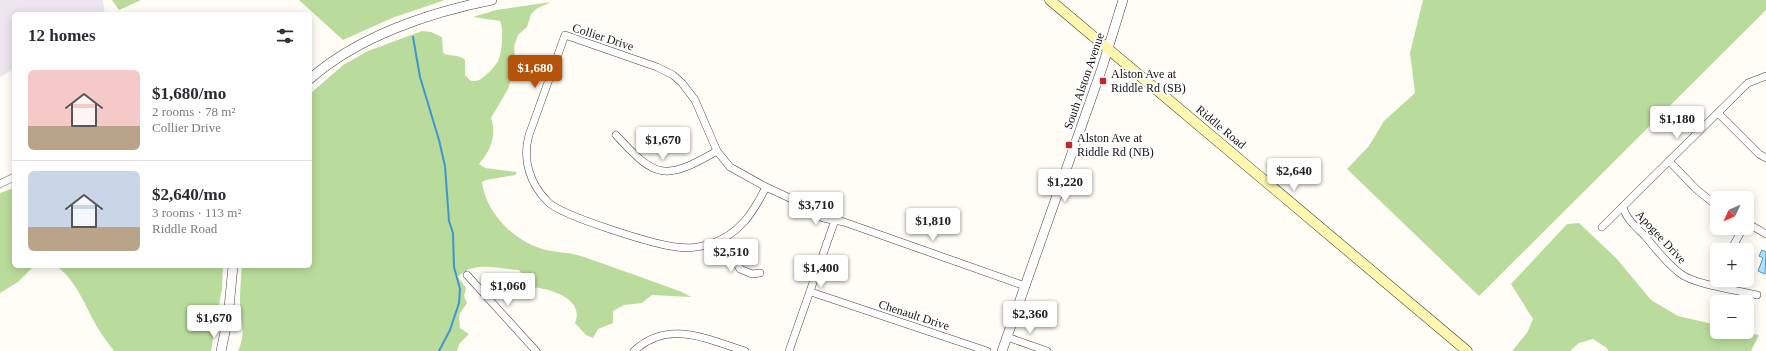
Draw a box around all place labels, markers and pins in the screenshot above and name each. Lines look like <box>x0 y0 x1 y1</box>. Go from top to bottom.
pin: $1,680 <box>502 55 568 89</box>
place label: Alston Ave at Riddle Rd (SB) <box>1111 67 1186 95</box>
marker: Alston Ave at Riddle Rd (SB) <box>1098 76 1108 86</box>
pin: $1,180 <box>1644 106 1710 140</box>
pin: $1,670 <box>630 127 696 161</box>
place label: Alston Ave at Riddle Rd (NB) <box>1077 131 1154 159</box>
marker: Alston Ave at Riddle Rd (NB) <box>1064 140 1074 150</box>
pin: $2,640 <box>1261 158 1327 192</box>
pin: $1,220 <box>1032 169 1098 203</box>
pin: $3,710 <box>783 192 849 226</box>
pin: $1,810 <box>900 208 966 242</box>
pin: $2,510 <box>698 239 764 273</box>
pin: $1,400 <box>788 255 854 289</box>
pin: $1,060 <box>475 273 541 307</box>
pin: $2,360 <box>997 301 1063 335</box>
pin: $1,670 <box>181 305 247 339</box>

